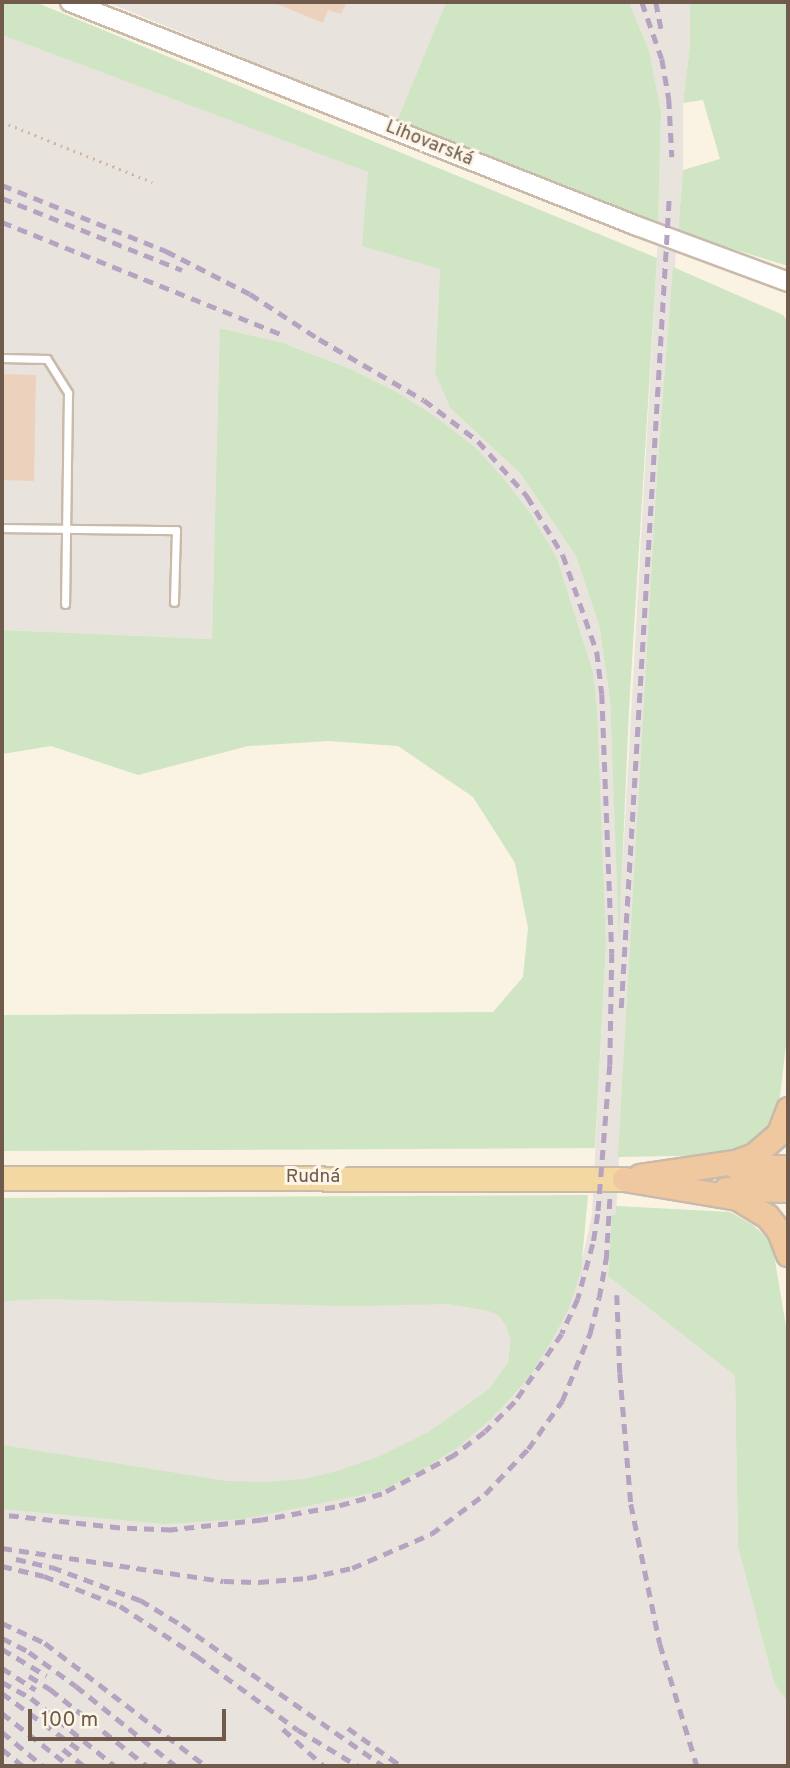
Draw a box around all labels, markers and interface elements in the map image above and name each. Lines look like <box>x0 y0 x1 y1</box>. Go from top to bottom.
street label: Lihovarská <box>382 116 476 172</box>
street label: Rudná <box>286 1167 340 1189</box>
scale bar <box>32 1694 229 1738</box>
text: 100 m <box>41 1707 98 1734</box>

